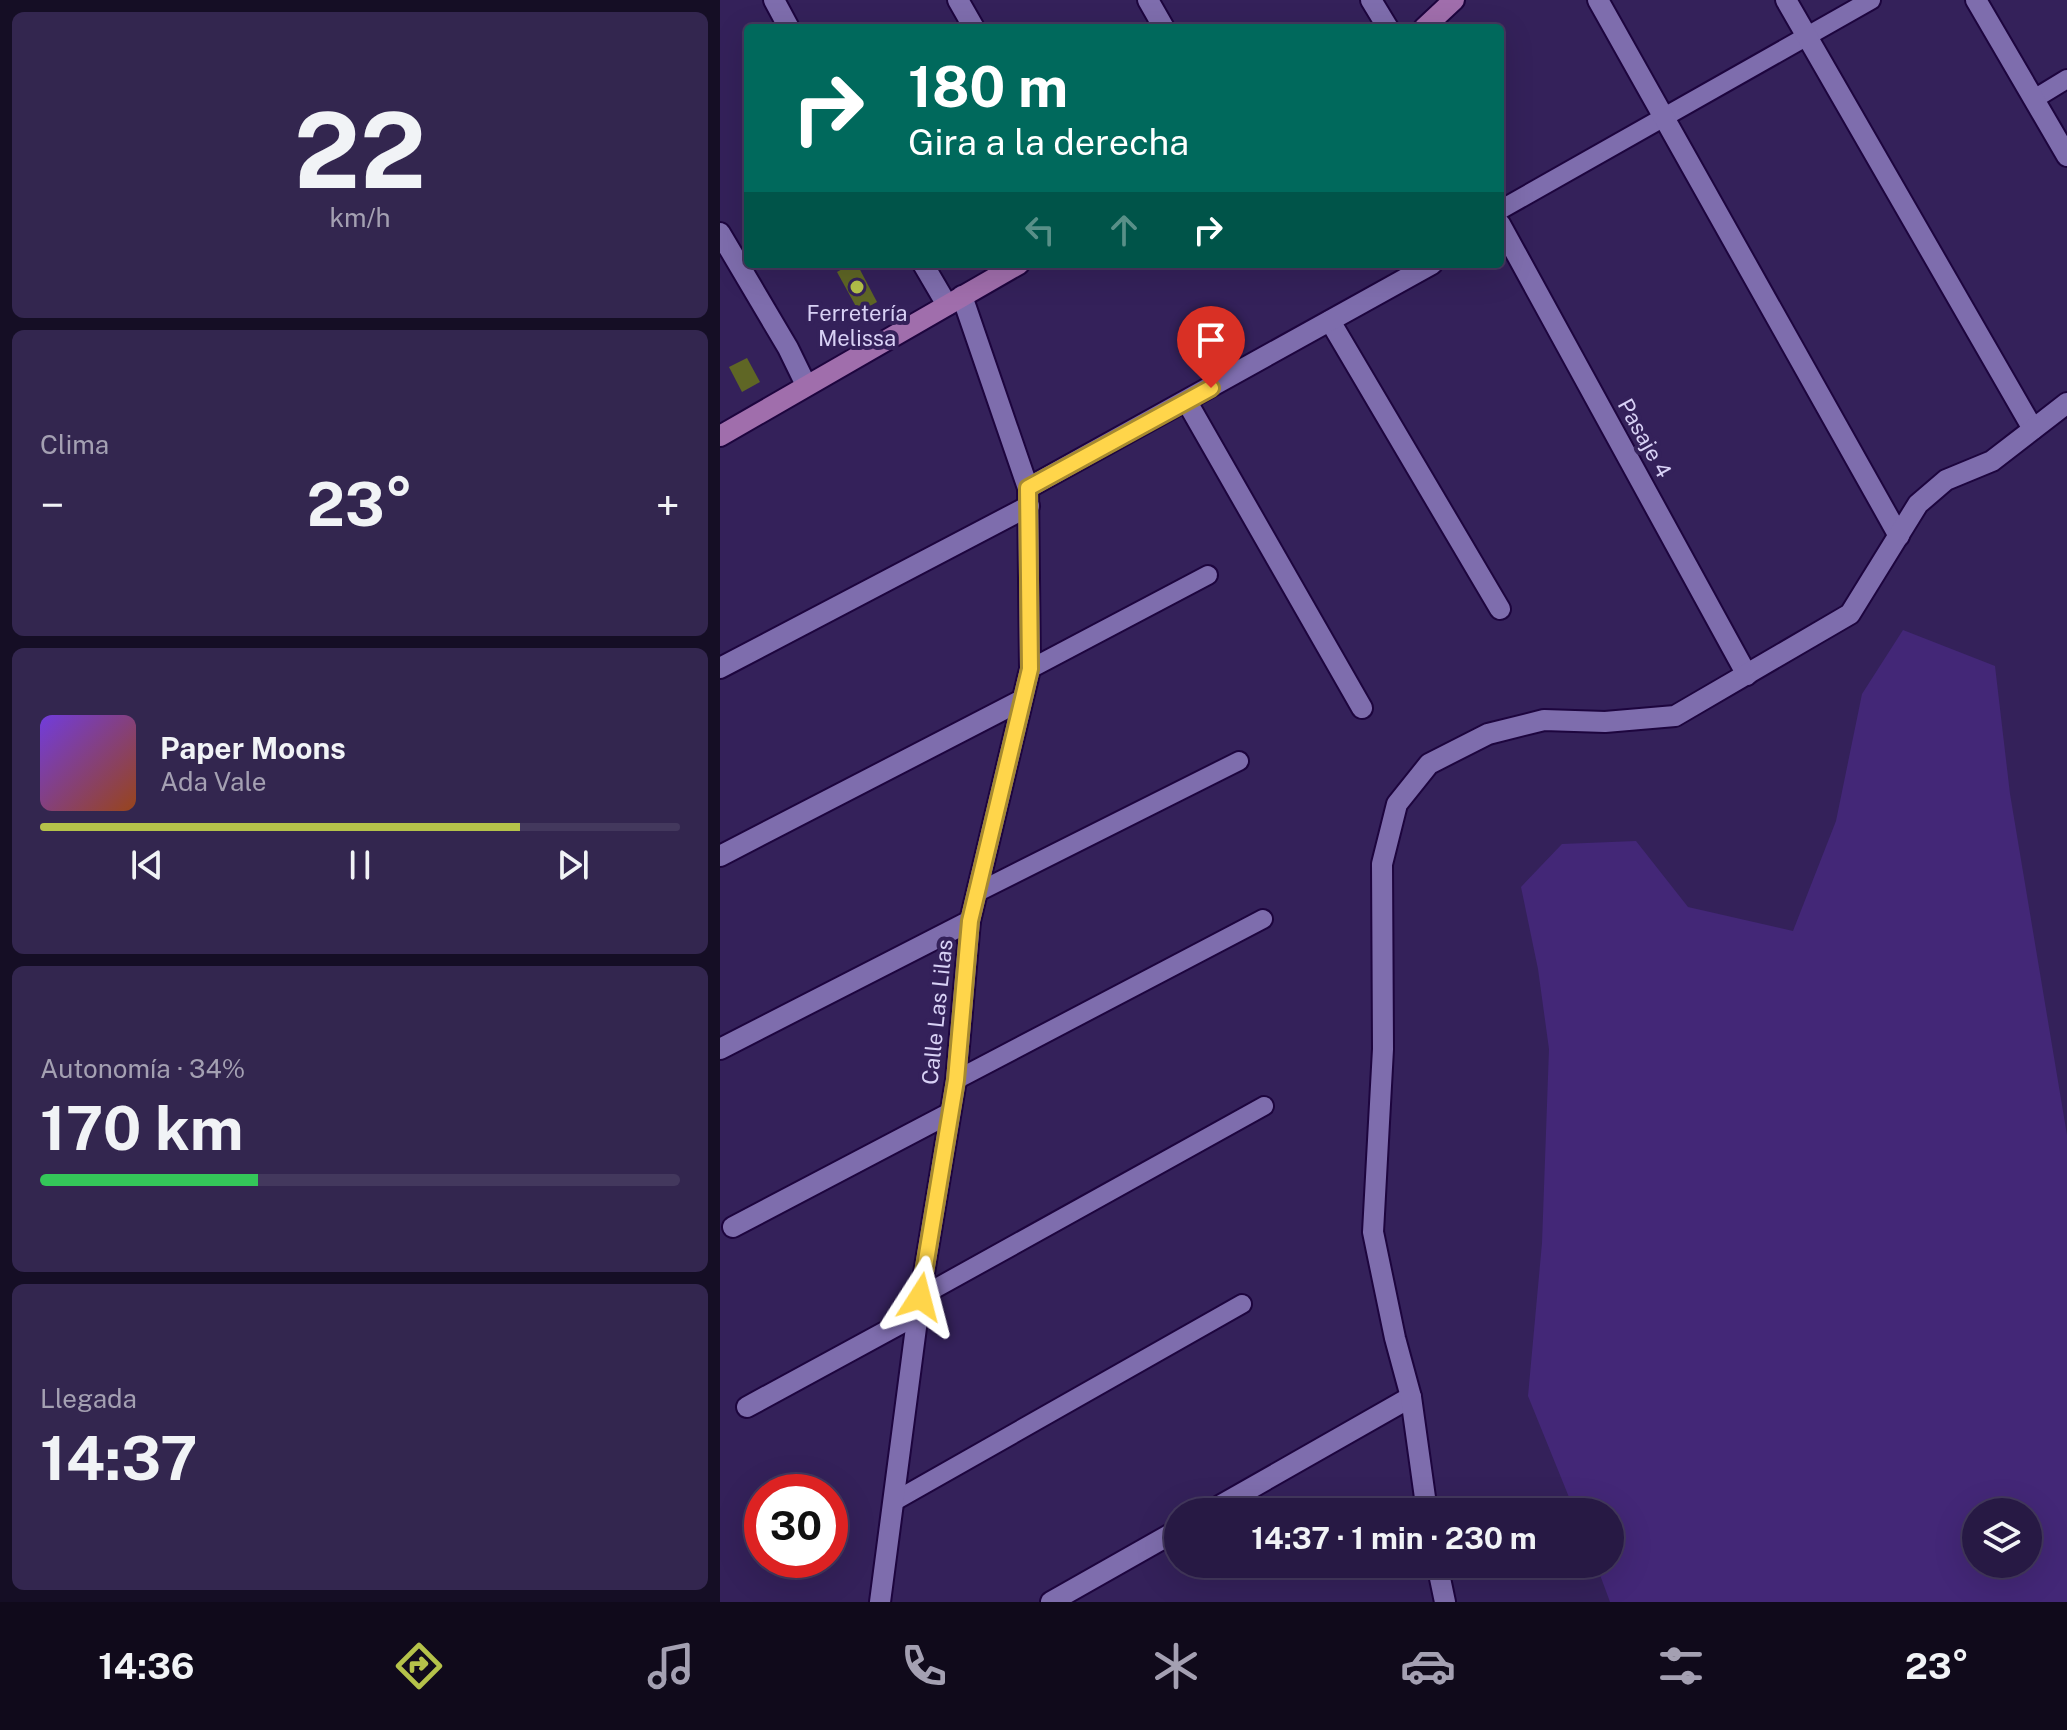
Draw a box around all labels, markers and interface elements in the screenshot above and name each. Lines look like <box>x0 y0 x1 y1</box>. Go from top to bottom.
text: 180 m <box>908 54 1068 120</box>
icon: right <box>776 56 880 160</box>
text: 22 <box>294 89 426 211</box>
text: Gira a la derecha <box>908 121 1189 163</box>
text: km/h <box>329 202 391 233</box>
icon: left <box>1018 208 1062 252</box>
icon: ahead <box>1102 208 1146 252</box>
icon: right <box>1186 208 1230 252</box>
marker: Ferretería Melissa <box>848 278 866 296</box>
place label: Ferretería Melissa <box>807 300 908 351</box>
pin <box>1177 306 1245 388</box>
icon: arrive <box>1189 318 1233 362</box>
street label: Pasaje 4 <box>1613 394 1677 482</box>
text: Clima <box>40 429 109 460</box>
text: 23° <box>307 469 413 540</box>
text: − <box>40 479 64 531</box>
text: + <box>656 479 680 531</box>
text: Paper Moons <box>160 730 346 766</box>
text: Ada Vale <box>160 766 266 797</box>
icon: previous <box>125 843 169 887</box>
icon: pause <box>338 843 382 887</box>
icon: next <box>551 843 595 887</box>
street label: Calle Las Lilas <box>916 938 958 1086</box>
text: Autonomía · 34% <box>40 1053 245 1084</box>
text: 170 km <box>40 1093 243 1164</box>
position arrow <box>878 1255 962 1339</box>
text: Llegada <box>40 1383 137 1414</box>
text: 14:37 <box>40 1423 198 1494</box>
speed limit sign: 30 <box>744 1474 848 1578</box>
map controls <box>1962 1498 2042 1578</box>
button: layers <box>1962 1498 2042 1578</box>
text: 14:37 · 1 min · 230 m <box>1251 1520 1537 1556</box>
icon: directions <box>391 1638 447 1694</box>
icon: music <box>643 1638 699 1694</box>
icon: phone <box>896 1638 952 1694</box>
icon: climate <box>1148 1638 1204 1694</box>
icon: car <box>1400 1638 1456 1694</box>
icon: filters <box>1653 1638 1709 1694</box>
text: 14:36 <box>98 1645 195 1687</box>
text: 23° <box>1905 1645 1969 1687</box>

